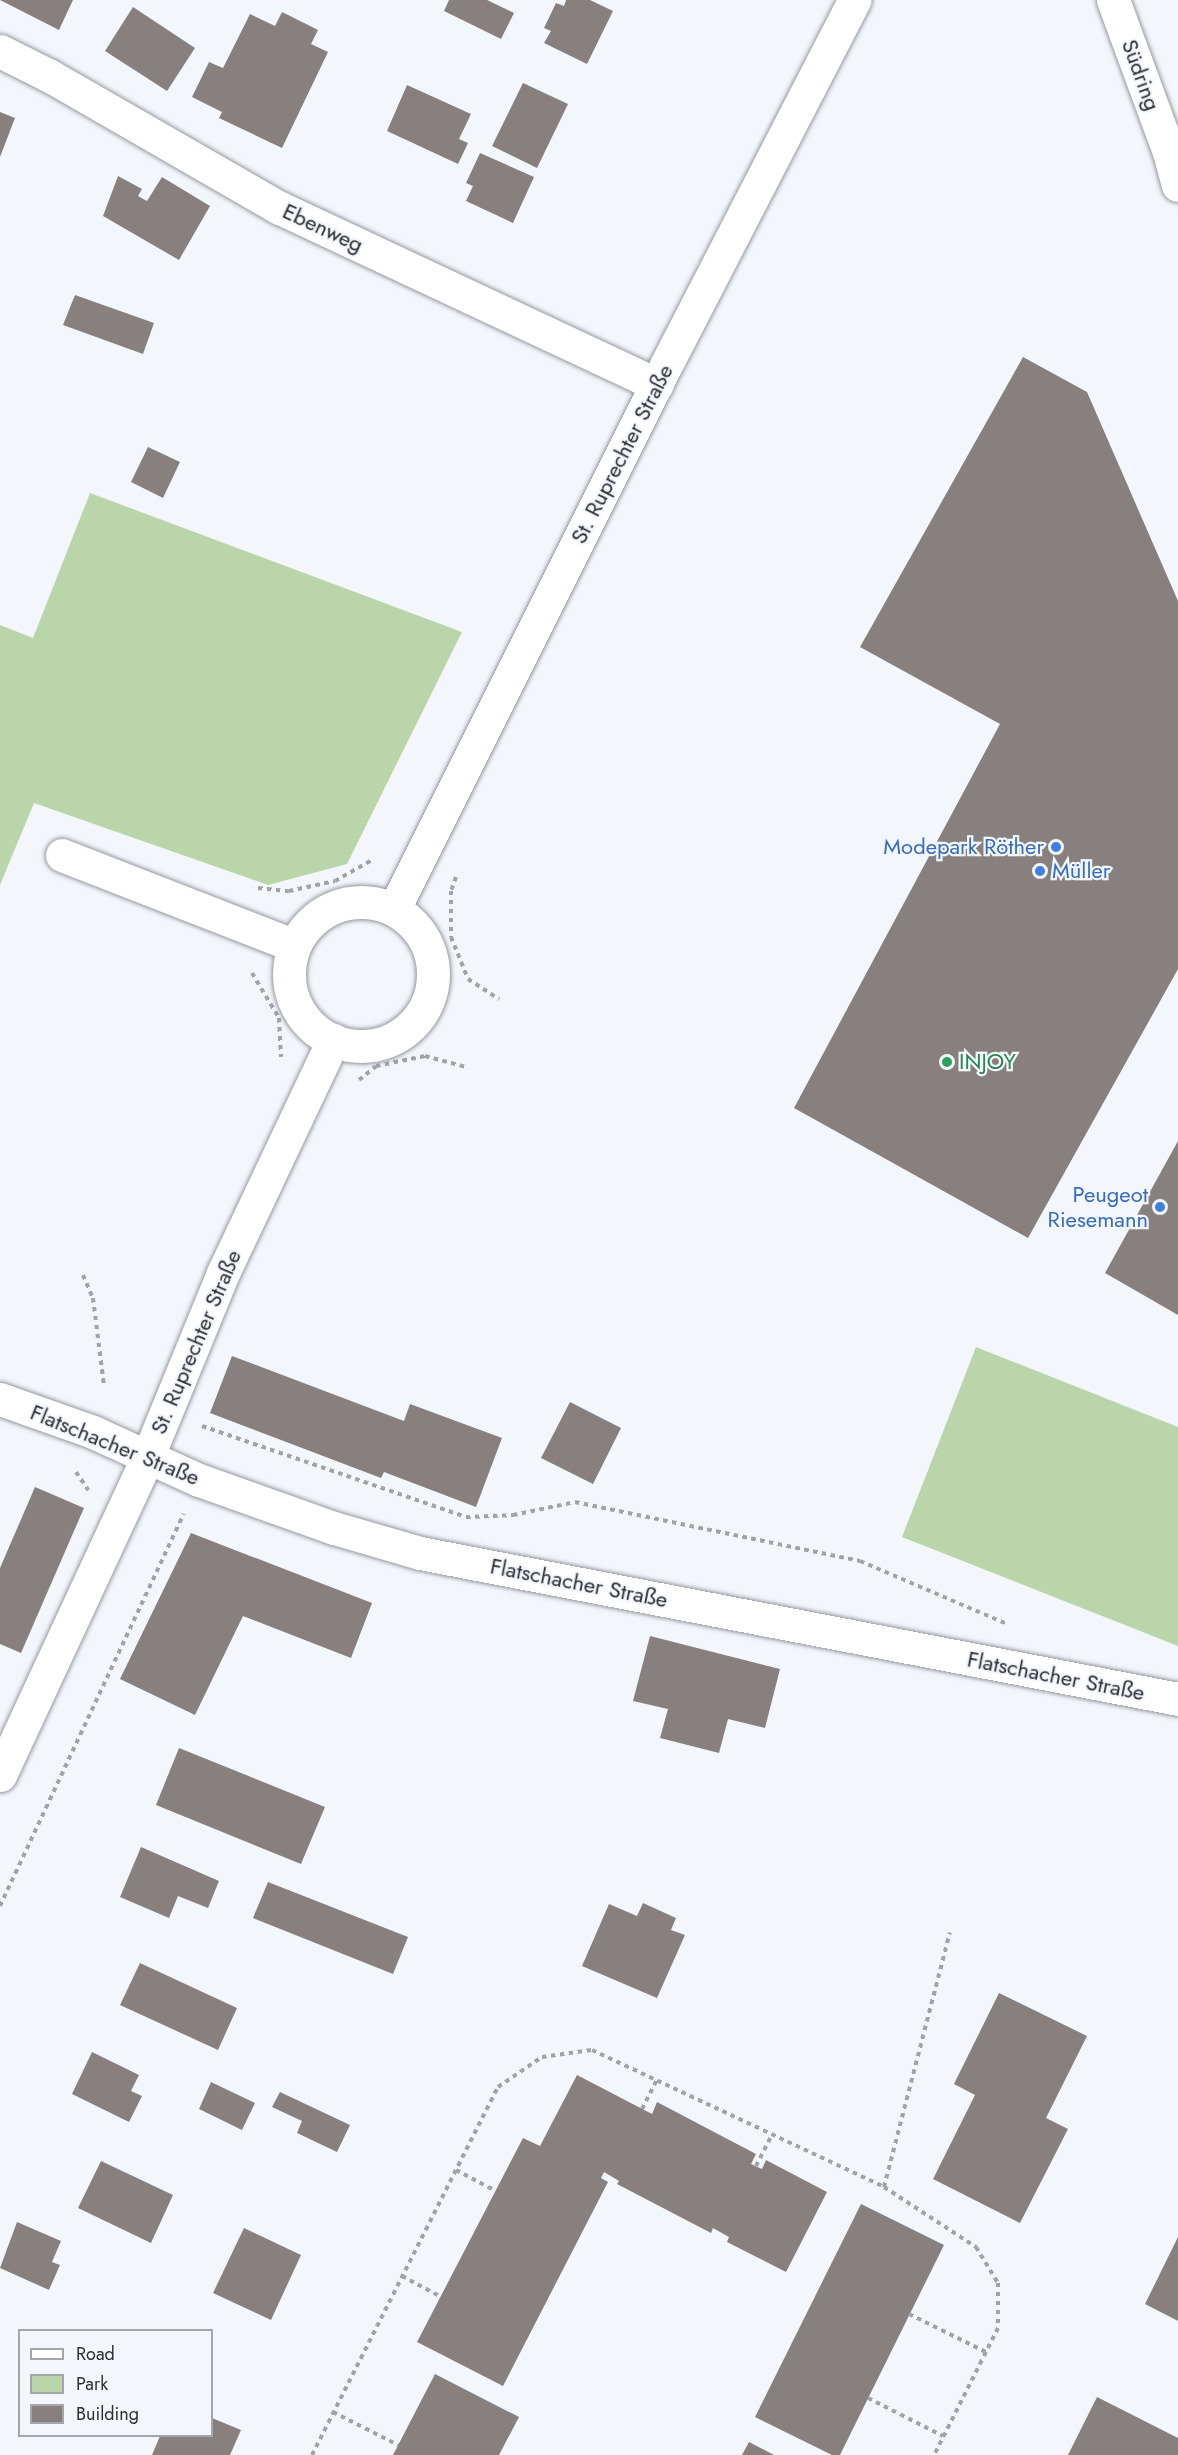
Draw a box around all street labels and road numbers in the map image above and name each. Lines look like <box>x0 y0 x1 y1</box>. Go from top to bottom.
street label: Südring <box>1116 36 1166 114</box>
street label: Ebenweg <box>278 198 368 258</box>
street label: St. Ruprechter Straße <box>565 360 679 548</box>
street label: St. Ruprechter Straße <box>145 1246 247 1438</box>
street label: Flatschacher Straße <box>27 1399 203 1491</box>
street label: Flatschacher Straße <box>488 1553 670 1613</box>
street label: Flatschacher Straße <box>965 1646 1147 1706</box>

